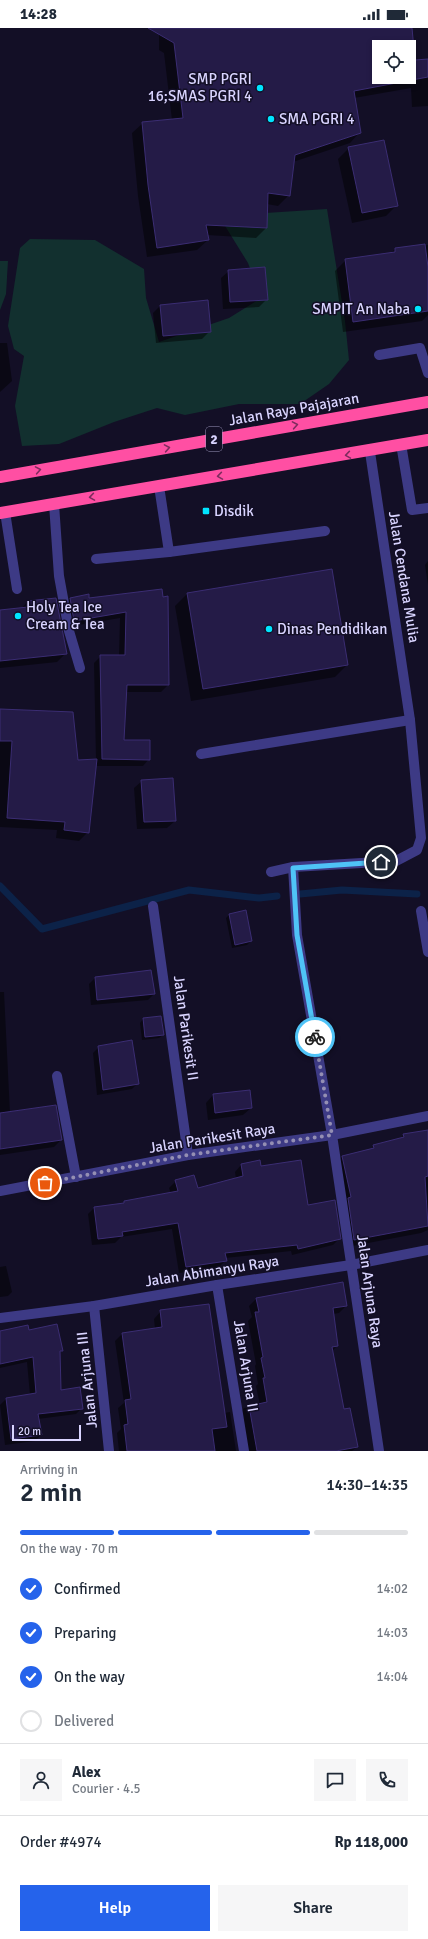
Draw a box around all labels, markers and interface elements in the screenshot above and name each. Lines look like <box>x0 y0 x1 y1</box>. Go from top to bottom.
text: 14:28 <box>20 5 57 23</box>
map controls <box>372 40 416 84</box>
button: locate <box>372 40 416 84</box>
place label: SMP PGRI 16;SMAS PGRI 4 <box>148 70 252 105</box>
marker: SMP PGRI 16;SMAS PGRI 4 <box>255 83 265 93</box>
place label: SMA PGRI 4 <box>279 110 355 128</box>
marker: SMA PGRI 4 <box>266 114 276 124</box>
place label: SMPIT An Naba <box>312 300 410 318</box>
marker: SMPIT An Naba <box>413 304 423 314</box>
street label: Jalan Raya Pajajaran <box>227 389 361 429</box>
one-way arrow <box>291 422 298 430</box>
road number: 2 <box>206 427 222 451</box>
one-way arrow <box>163 444 170 453</box>
one-way arrow <box>345 450 351 459</box>
one-way arrow <box>35 466 42 475</box>
one-way arrow <box>217 471 223 480</box>
one-way arrow <box>89 492 95 501</box>
place label: Disdik <box>214 502 254 520</box>
marker: Disdik <box>201 506 211 516</box>
street label: Jalan Cendana Mulia <box>385 510 423 644</box>
place label: Holy Tea Ice Cream & Tea <box>26 598 105 633</box>
marker: Holy Tea Ice Cream & Tea <box>13 611 23 621</box>
place label: Dinas Pendidikan <box>277 620 387 638</box>
marker: Dinas Pendidikan <box>264 624 274 634</box>
pin <box>364 845 398 879</box>
icon: home <box>370 851 392 873</box>
street label: Jalan Parikesit II <box>170 974 202 1082</box>
courier <box>295 1017 335 1057</box>
icon: bike <box>304 1026 326 1048</box>
street label: Jalan Parikesit Raya <box>148 1119 276 1157</box>
pin <box>28 1166 62 1200</box>
icon: bag <box>34 1172 56 1194</box>
street label: Jalan Arjuna Raya <box>353 1233 387 1349</box>
street label: Jalan Abimanyu Raya <box>144 1252 280 1290</box>
street label: Jalan Arjuna II <box>230 1319 262 1413</box>
street label: Jalan Arjuna III <box>73 1331 101 1429</box>
scale bar <box>12 1423 81 1442</box>
text: 20 m <box>18 1425 41 1438</box>
text: Arriving in <box>20 1462 78 1478</box>
text: 14:30–14:35 <box>327 1476 408 1494</box>
text: 2 min <box>20 1477 82 1509</box>
text: On the way · 70 m <box>20 1541 118 1557</box>
icon: check <box>20 1578 42 1600</box>
text: Confirmed <box>54 1580 121 1598</box>
text: 14:02 <box>376 1581 408 1597</box>
icon: check <box>20 1622 42 1644</box>
text: Preparing <box>54 1624 117 1642</box>
text: 14:03 <box>376 1625 408 1641</box>
icon: check <box>20 1666 42 1688</box>
text: On the way <box>54 1668 125 1686</box>
text: 14:04 <box>376 1669 408 1685</box>
text: Delivered <box>54 1712 114 1730</box>
button: person <box>20 1759 62 1801</box>
button: chat <box>314 1759 356 1801</box>
button: phone <box>366 1759 408 1801</box>
text: Alex <box>72 1763 101 1781</box>
text: Courier · 4.5 <box>72 1781 141 1797</box>
text: Order #4974 <box>20 1833 102 1851</box>
text: Rp 118,000 <box>334 1833 408 1851</box>
button: Help <box>20 1885 210 1931</box>
button: Share <box>218 1885 408 1931</box>

